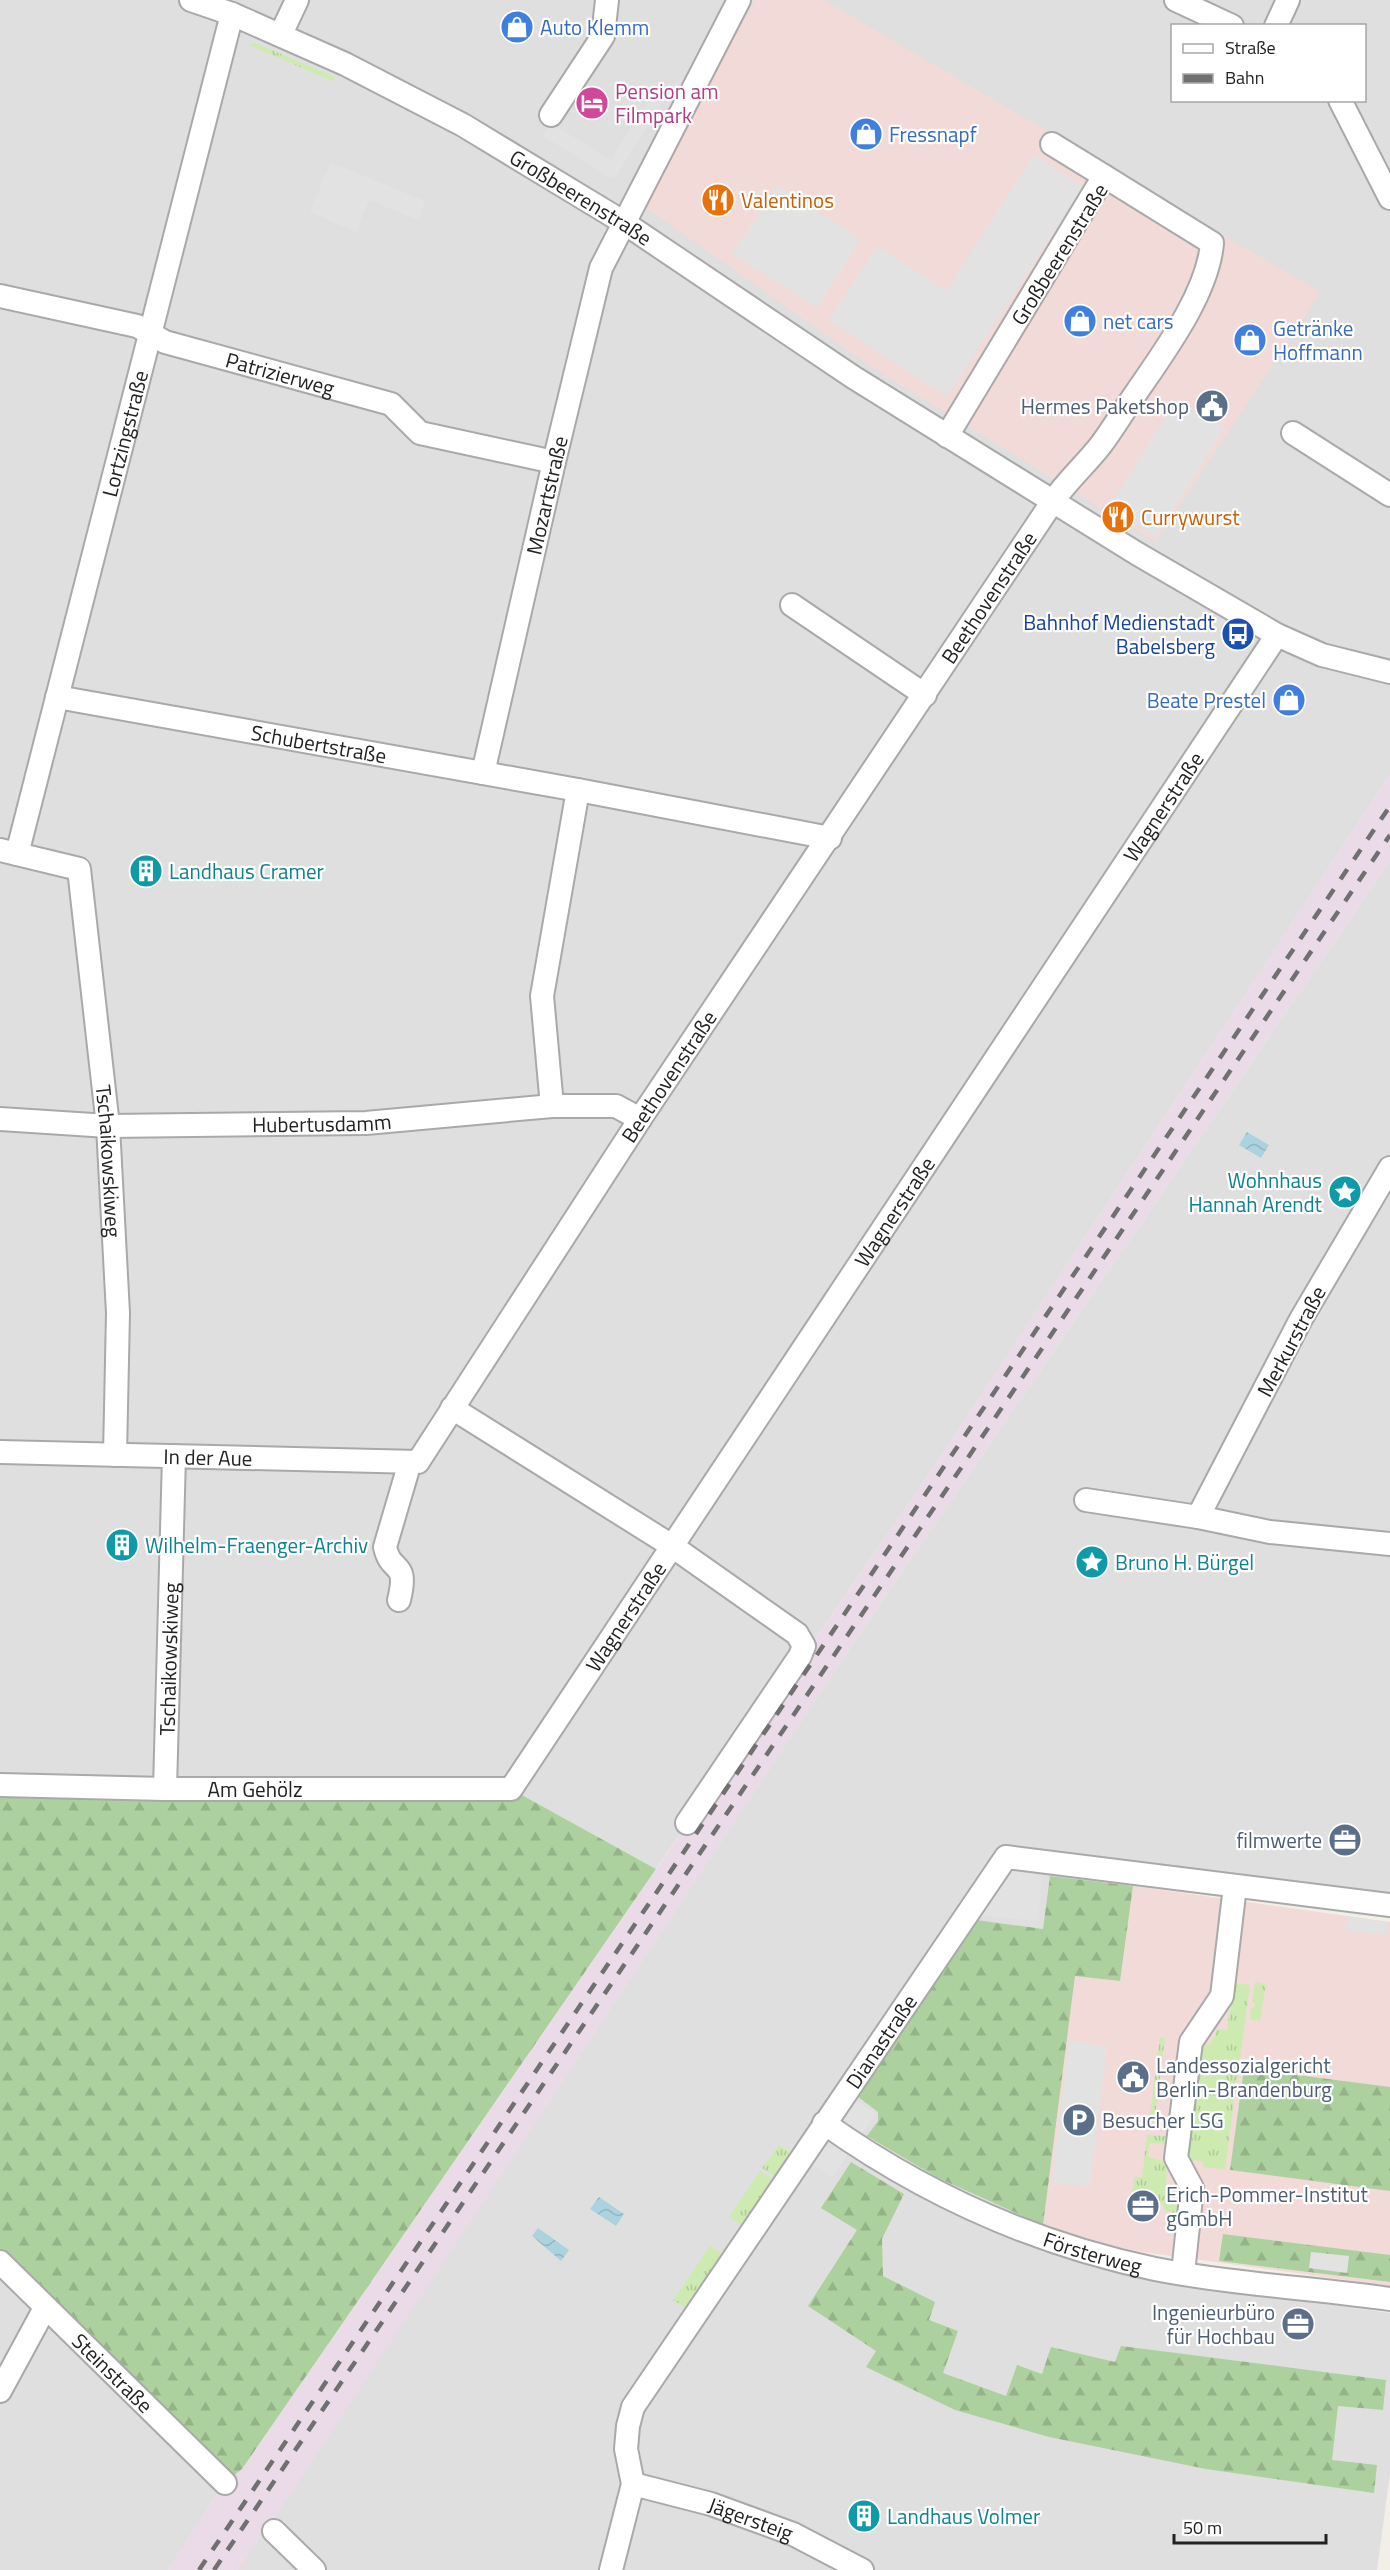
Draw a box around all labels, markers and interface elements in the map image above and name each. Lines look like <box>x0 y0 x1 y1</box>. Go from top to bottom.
shop icon: Auto Klemm <box>499 9 535 45</box>
place label: Auto Klemm <box>540 11 649 43</box>
legend <box>1171 24 1366 102</box>
text: Straße <box>1225 34 1276 61</box>
text: Bahn <box>1225 64 1264 91</box>
place label: Pension am Filmpark <box>615 75 719 131</box>
hotel icon: Pension am Filmpark <box>574 85 610 121</box>
shop icon: Fressnapf <box>848 116 884 152</box>
place label: Fressnapf <box>889 118 977 150</box>
street label: Großbeerenstraße <box>504 141 659 253</box>
street label: Großbeerenstraße <box>1003 177 1115 331</box>
restaurant icon: Valentinos <box>700 182 736 218</box>
place label: Valentinos <box>741 184 834 216</box>
shop icon: net cars <box>1062 303 1098 339</box>
place label: net cars <box>1103 305 1174 337</box>
place label: Getränke Hoffmann <box>1273 312 1363 368</box>
shop icon: Getränke Hoffmann <box>1232 322 1268 358</box>
street label: Patrizierweg <box>222 343 338 404</box>
street label: Lortzingstraße <box>93 367 156 500</box>
public building icon: Hermes Paketshop <box>1194 388 1230 424</box>
place label: Hermes Paketshop <box>1021 390 1189 422</box>
street label: Mozartstraße <box>517 433 576 558</box>
restaurant icon: Currywurst <box>1100 499 1136 535</box>
place label: Currywurst <box>1141 501 1240 533</box>
street label: Beethovenstraße <box>933 525 1044 670</box>
place label: Bahnhof Medienstadt Babelsberg <box>1023 606 1216 662</box>
bus stop icon: Bahnhof Medienstadt Babelsberg <box>1220 616 1256 652</box>
shop icon: Beate Prestel <box>1271 682 1307 718</box>
place label: Beate Prestel <box>1147 684 1266 716</box>
street label: Schubertstraße <box>249 716 389 772</box>
street label: Wagnerstraße <box>1115 745 1211 868</box>
building icon: Landhaus Cramer <box>128 853 164 889</box>
place label: Landhaus Cramer <box>169 855 324 887</box>
street label: Beethovenstraße <box>613 1004 724 1149</box>
street label: Tschaikowskiweg <box>87 1083 130 1239</box>
street label: Hubertusdamm <box>252 1105 393 1140</box>
street label: Wagnerstraße <box>846 1150 943 1273</box>
place label: Wohnhaus Hannah Arendt <box>1188 1164 1323 1220</box>
place icon: Wohnhaus Hannah Arendt <box>1327 1174 1363 1210</box>
street label: Merkurstraße <box>1248 1280 1334 1402</box>
street label: In der Aue <box>163 1440 253 1474</box>
building icon: Wilhelm-Fraenger-Archiv <box>104 1527 140 1563</box>
place label: Wilhelm-Fraenger-Archiv <box>145 1529 368 1561</box>
place icon: Bruno H. Bürgel <box>1074 1544 1110 1580</box>
place label: Bruno H. Bürgel <box>1115 1546 1254 1578</box>
street label: Wagnerstraße <box>577 1555 674 1678</box>
street label: Tschaikowskiweg <box>150 1582 187 1736</box>
street label: Am Gehölz <box>207 1773 302 1805</box>
office icon: filmwerte <box>1327 1822 1363 1858</box>
place label: filmwerte <box>1236 1824 1322 1856</box>
street label: Dianastraße <box>837 1988 925 2095</box>
place label: Landessozialgericht Berlin-Brandenburg <box>1156 2049 1332 2105</box>
public building icon: Landessozialgericht Berlin-Brandenburg <box>1115 2059 1151 2095</box>
parking icon: Besucher LSG <box>1061 2102 1097 2138</box>
place label: Besucher LSG <box>1102 2104 1224 2136</box>
place label: Erich-Pommer-Institut gGmbH <box>1166 2178 1368 2234</box>
office icon: Erich-Pommer-Institut gGmbH <box>1125 2188 1161 2224</box>
street label: Försterweg <box>1039 2223 1145 2282</box>
place label: Ingenieurbüro für Hochbau <box>1152 2296 1275 2352</box>
office icon: Ingenieurbüro für Hochbau <box>1280 2306 1316 2342</box>
street label: Steinstraße <box>65 2325 161 2420</box>
street label: Jägersteig <box>704 2488 798 2549</box>
building icon: Landhaus Volmer <box>846 2498 882 2534</box>
place label: Landhaus Volmer <box>887 2500 1040 2532</box>
scale bar <box>1174 2507 1326 2545</box>
text: 50 m <box>1183 2514 1222 2541</box>

